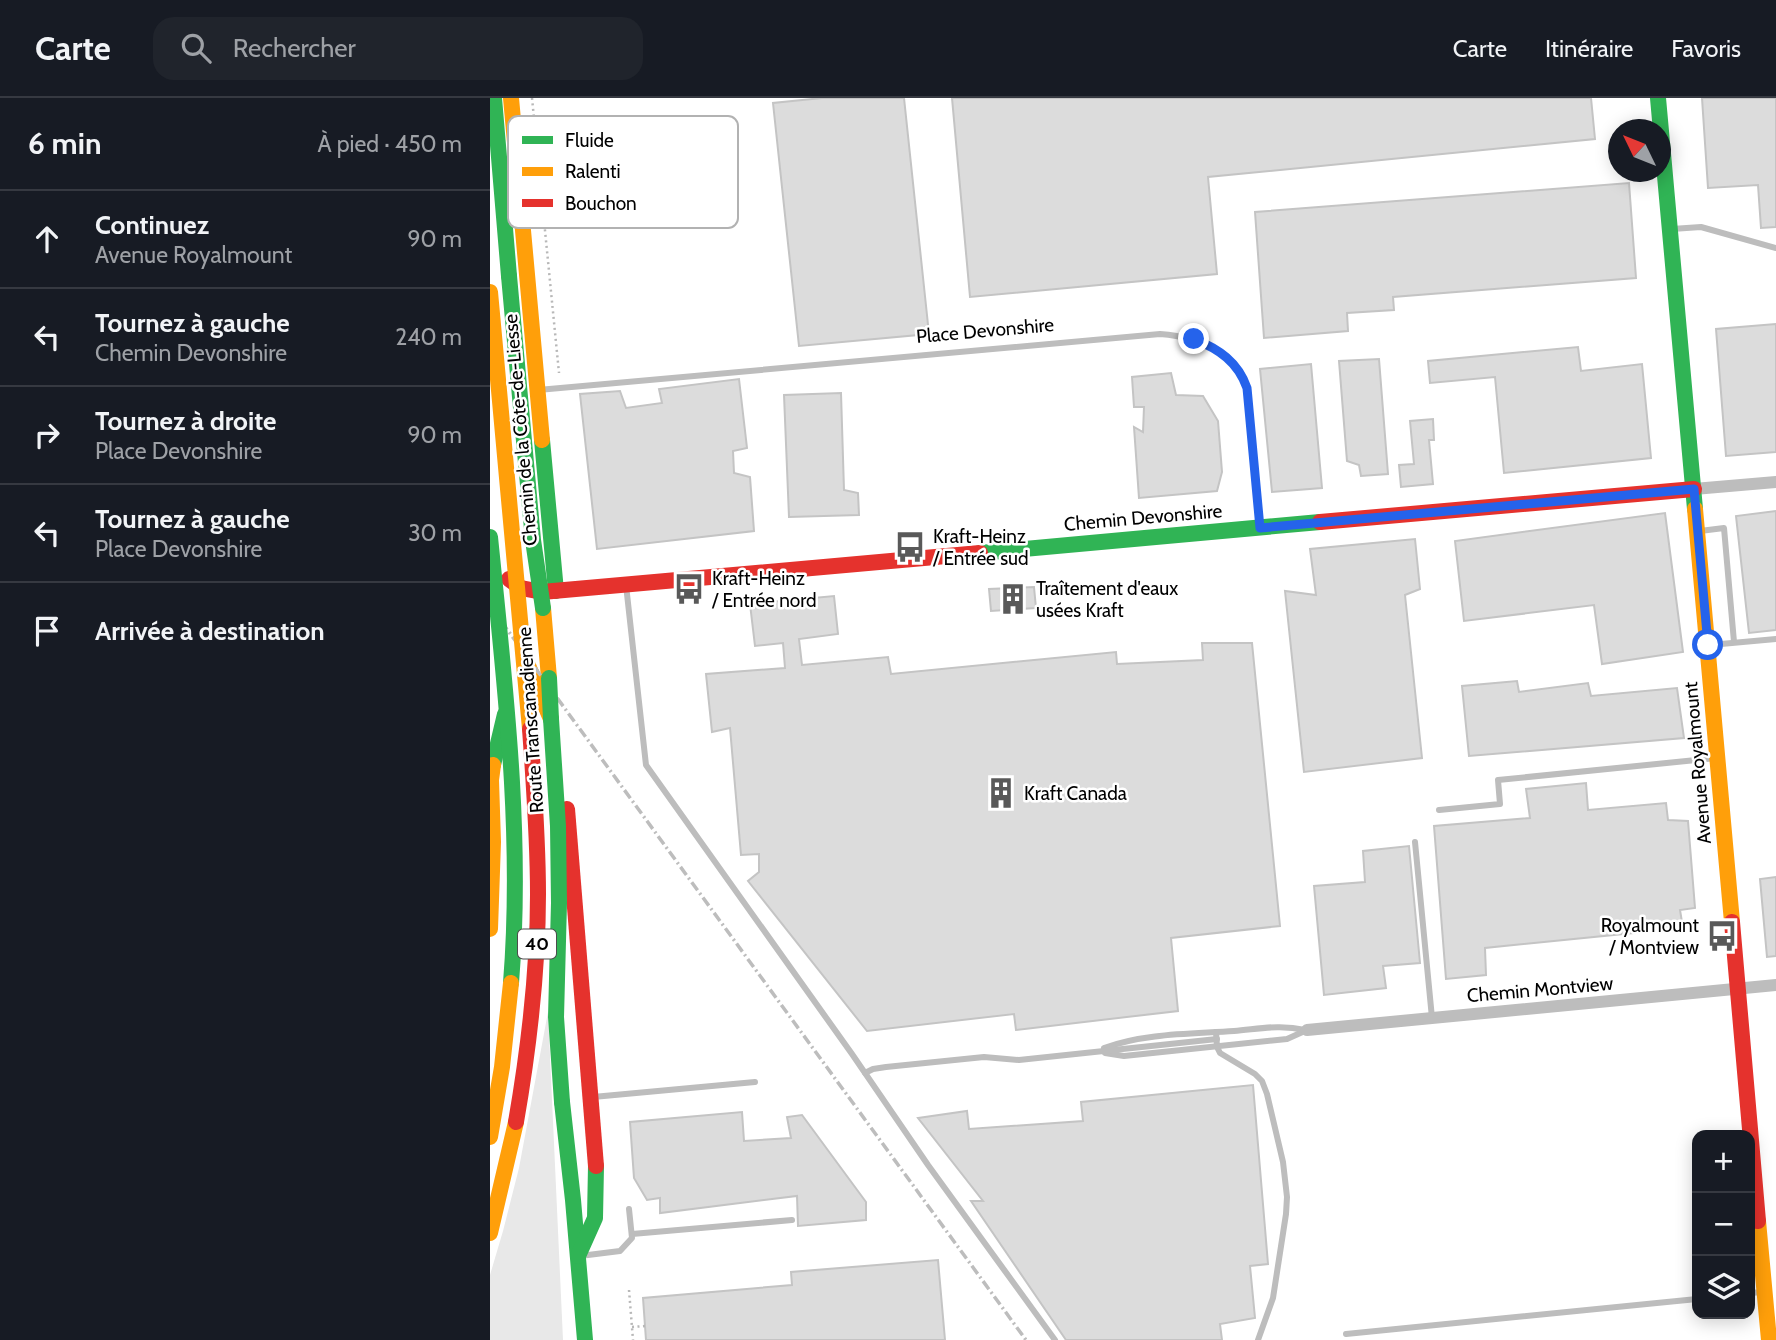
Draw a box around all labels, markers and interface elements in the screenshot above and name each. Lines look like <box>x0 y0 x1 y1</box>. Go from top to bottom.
search box <box>153 17 643 80</box>
text: Carte <box>35 28 111 68</box>
icon: search <box>177 29 215 67</box>
text: Rechercher <box>233 32 356 64</box>
text: Carte <box>1453 34 1507 63</box>
text: Itinéraire <box>1545 34 1633 63</box>
text: Favoris <box>1671 34 1741 63</box>
legend <box>508 116 738 228</box>
north arrow <box>1608 119 1671 182</box>
text: 6 min <box>28 125 101 162</box>
text: Fluide <box>565 129 614 152</box>
text: À pied · 450 m <box>317 130 462 158</box>
text: Ralenti <box>565 160 621 183</box>
text: Bouchon <box>565 192 637 215</box>
text: Continuez <box>95 209 209 241</box>
icon: ahead <box>28 220 66 258</box>
text: 90 m <box>408 225 462 253</box>
text: Avenue Royalmount <box>95 241 292 269</box>
text: Tournez à gauche <box>95 307 290 339</box>
street label: Chemin de la Côte-de-Liesse <box>499 313 542 547</box>
street label: Place Devonshire <box>915 313 1055 348</box>
icon: left <box>28 318 66 356</box>
text: 240 m <box>395 323 462 351</box>
route end <box>1178 323 1209 354</box>
text: Chemin Devonshire <box>95 339 287 367</box>
text: Tournez à droite <box>95 405 277 437</box>
icon: right <box>28 416 66 454</box>
text: 90 m <box>408 421 462 449</box>
text: Place Devonshire <box>95 437 262 465</box>
street label: Chemin Devonshire <box>1063 499 1223 536</box>
text: Tournez à gauche <box>95 503 290 535</box>
icon: left <box>28 514 66 552</box>
text: 30 m <box>408 519 462 547</box>
place label: Kraft-Heinz / Entrée sud <box>932 525 1029 570</box>
bus stop icon: Kraft-Heinz / Entrée sud <box>893 530 927 564</box>
text: Place Devonshire <box>95 535 262 563</box>
place label: Kraft-Heinz / Entrée nord <box>711 567 817 612</box>
bus stop icon: Kraft-Heinz / Entrée nord <box>672 572 706 606</box>
place label: Traîtement d'eaux usées Kraft <box>1036 577 1178 622</box>
building icon: Traîtement d'eaux usées Kraft <box>996 582 1030 616</box>
icon: arrive <box>28 612 66 650</box>
text: Arrivée à destination <box>95 615 325 647</box>
street label: Route Transcanadienne <box>513 626 548 814</box>
route start <box>1692 629 1723 660</box>
street label: Avenue Royalmount <box>1679 680 1716 845</box>
building icon: Kraft Canada <box>984 776 1018 810</box>
place label: Kraft Canada <box>1024 782 1127 805</box>
place label: Royalmount / Montview <box>1601 914 1700 959</box>
bus stop icon: Royalmount / Montview <box>1705 919 1739 953</box>
road number: 40 <box>518 930 556 958</box>
street label: Chemin Montview <box>1466 972 1614 1007</box>
map controls <box>1692 1130 1755 1319</box>
button: + <box>1692 1130 1755 1193</box>
button: − <box>1692 1193 1755 1256</box>
button: layers <box>1692 1256 1755 1319</box>

